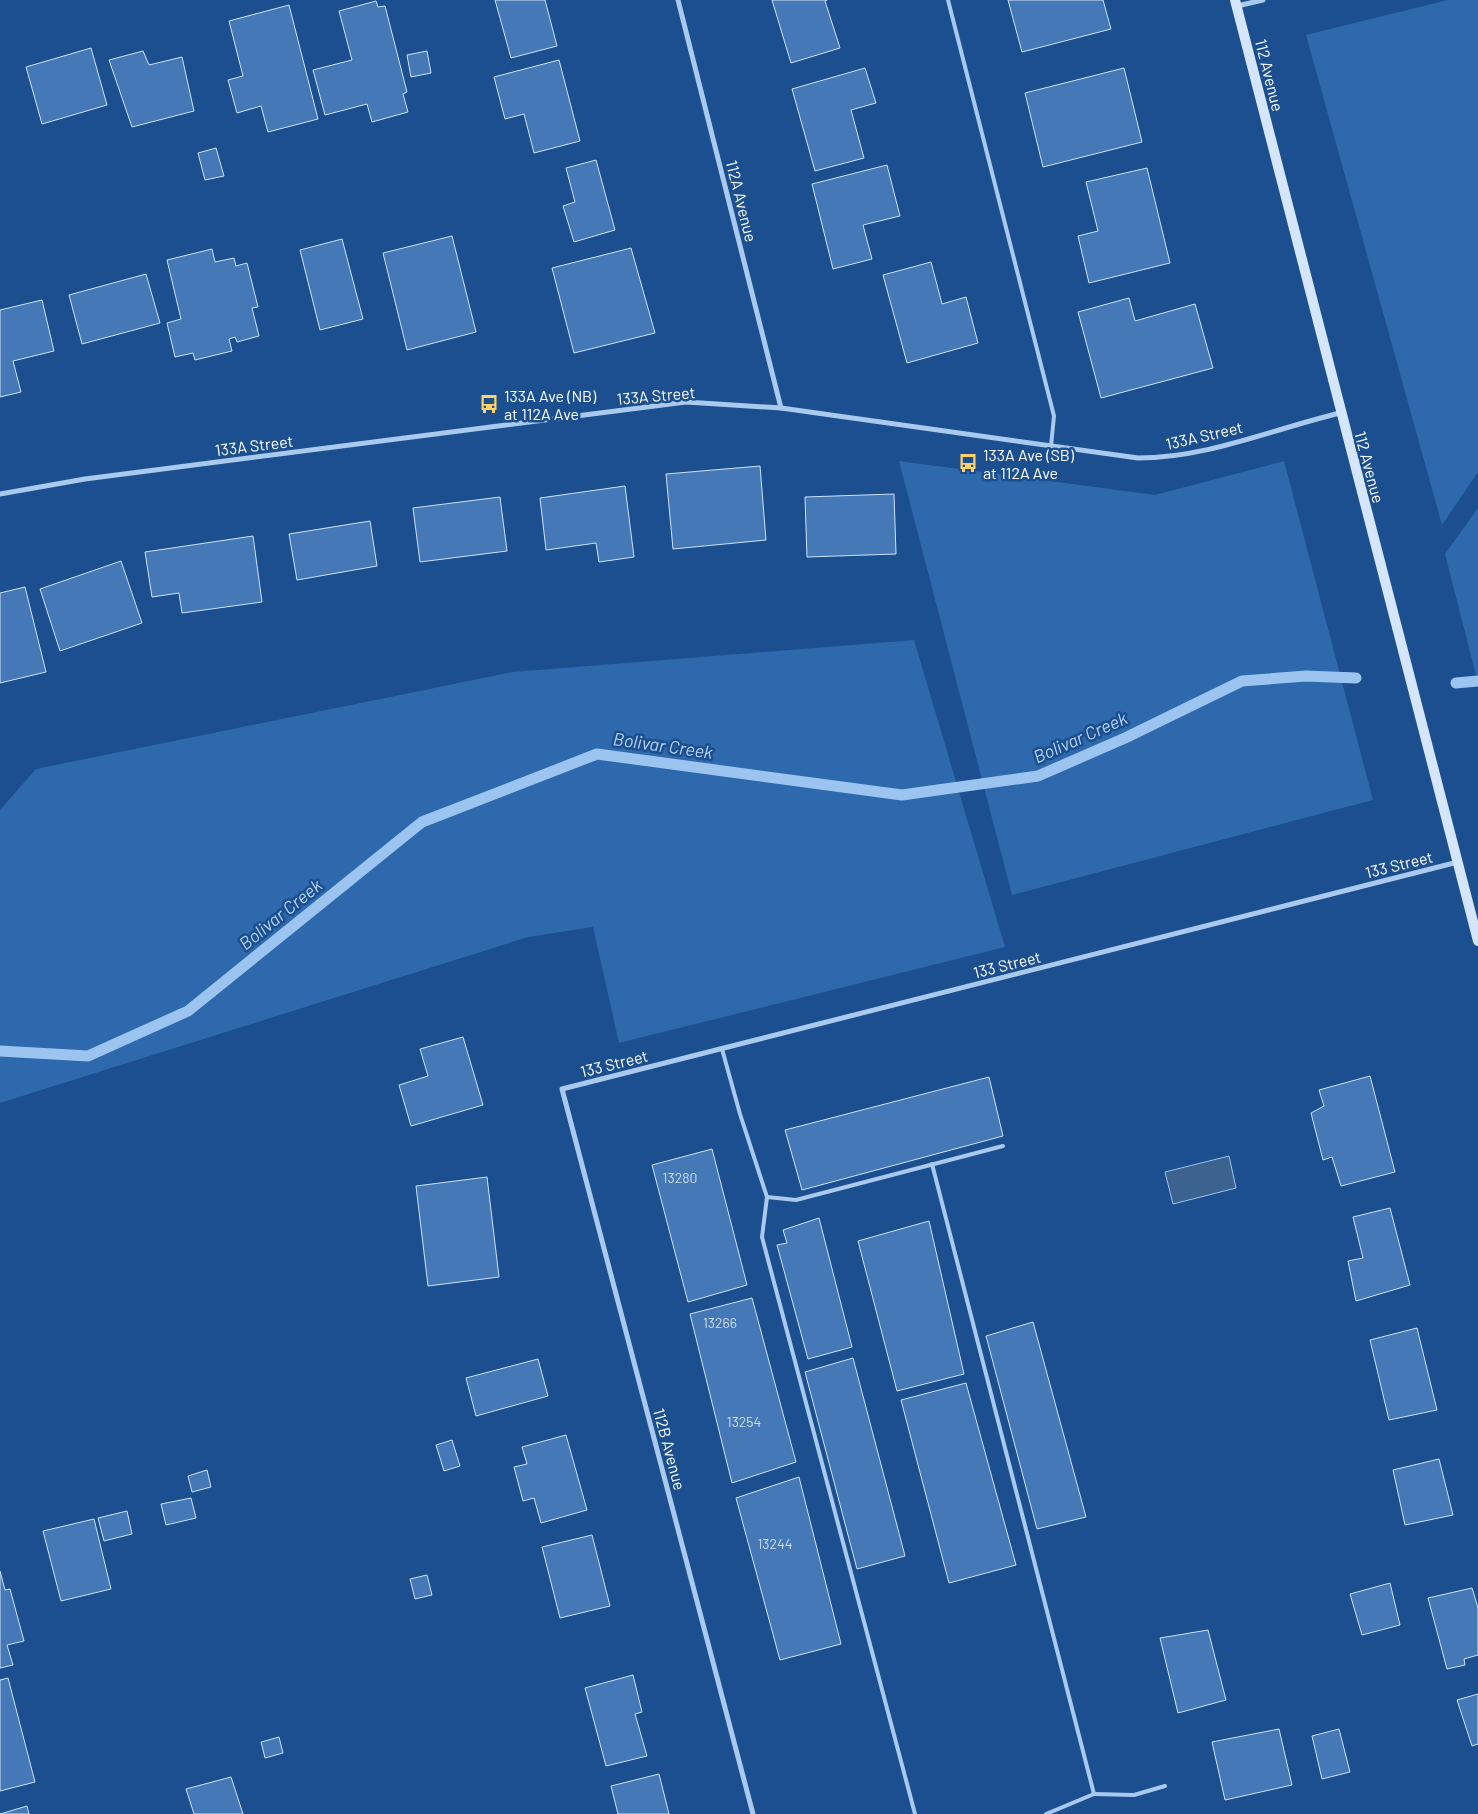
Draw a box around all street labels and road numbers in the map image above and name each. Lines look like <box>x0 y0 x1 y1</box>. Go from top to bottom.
street label: 112 Avenue <box>1252 37 1288 113</box>
street label: 112A Avenue <box>723 158 761 244</box>
street label: 133A Street <box>616 382 696 408</box>
street label: 133A Street <box>1164 417 1244 453</box>
street label: 112 Avenue <box>1351 429 1389 505</box>
street label: 133A Street <box>214 431 294 459</box>
street label: 133 Street <box>1363 846 1435 882</box>
street label: 133 Street <box>971 946 1043 982</box>
street label: 133 Street <box>578 1045 650 1081</box>
street label: 112B Avenue <box>650 1406 690 1492</box>

